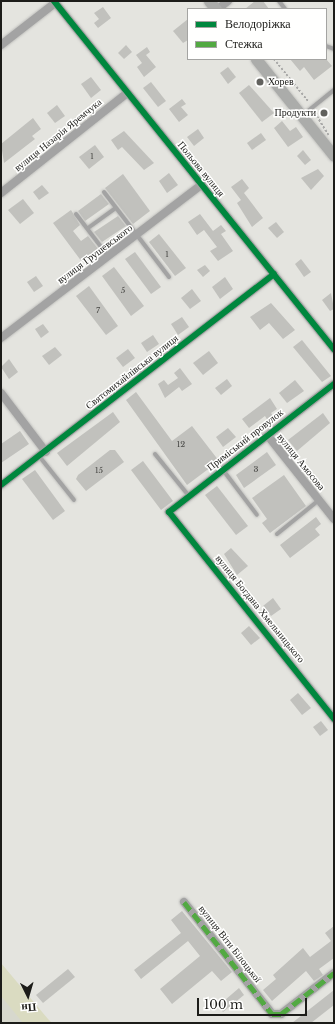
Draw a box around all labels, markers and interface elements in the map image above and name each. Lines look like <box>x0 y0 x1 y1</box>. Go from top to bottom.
legend <box>187 8 327 60</box>
text: Велодоріжка <box>225 16 291 31</box>
text: Стежка <box>225 36 263 51</box>
place label: Хорев <box>268 76 294 88</box>
marker: Хорев <box>255 77 265 87</box>
street label: вулиця Назарія Яремчука <box>12 96 104 174</box>
place label: Продукти <box>275 107 316 119</box>
marker: Продукти <box>319 108 329 118</box>
street label: Польова вулиця <box>175 139 227 199</box>
house number: 1 <box>90 152 94 162</box>
street label: вулиця Грушевського <box>55 222 135 286</box>
house number: 1 <box>165 250 169 260</box>
house number: 5 <box>121 286 125 296</box>
house number: 7 <box>96 306 100 316</box>
street label: Святомихайлівська вулиця <box>83 332 181 412</box>
street label: Приміський провулок <box>205 407 285 473</box>
street label: вулиця Амосова <box>275 431 327 493</box>
house number: 12 <box>177 440 185 450</box>
house number: 3 <box>254 465 258 475</box>
house number: 15 <box>95 466 103 476</box>
street label: вулиця Богдана Хмельницького <box>213 553 307 665</box>
street label: вулиця Віти Білоцької <box>196 903 264 985</box>
north arrow <box>8 976 48 1016</box>
scale bar <box>199 990 309 1016</box>
text: 100 m <box>204 997 243 1012</box>
text: Пн <box>21 1000 37 1016</box>

